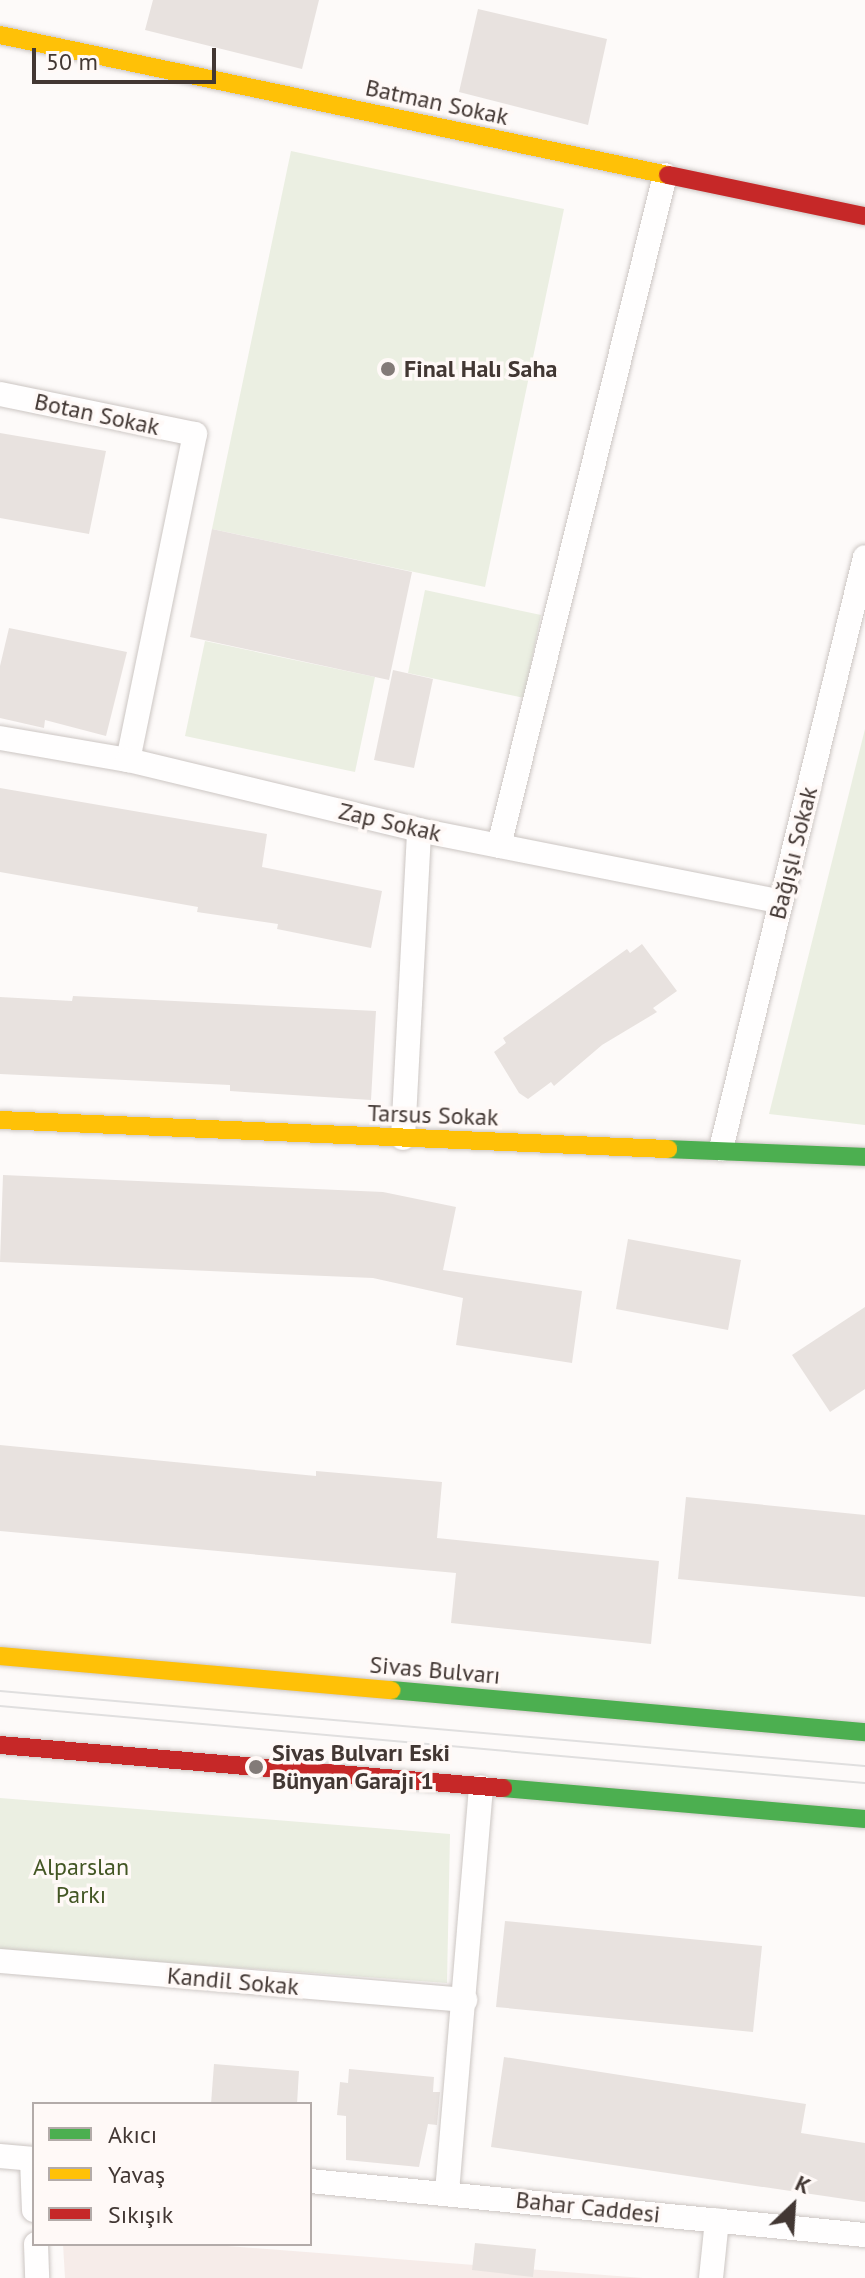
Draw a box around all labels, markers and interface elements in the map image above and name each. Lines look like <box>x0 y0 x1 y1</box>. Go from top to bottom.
scale bar <box>36 32 220 82</box>
text: 50 m <box>46 46 98 77</box>
street label: Batman Sokak <box>363 73 511 131</box>
place label: Final Halı Saha <box>404 355 557 383</box>
marker: Final Halı Saha <box>379 360 397 378</box>
street label: Botan Sokak <box>32 387 162 441</box>
street label: Bağışlı Sokak <box>763 784 823 922</box>
street label: Zap Sokak <box>336 796 444 848</box>
street label: Tarsus Sokak <box>367 1098 499 1132</box>
street label: Sivas Bulvarı <box>368 1650 502 1690</box>
place label: Sivas Bulvarı Eski Bünyan Garajı 1 <box>272 1739 450 1795</box>
marker: Sivas Bulvarı Eski Bünyan Garajı 1 <box>247 1758 265 1776</box>
park label: Alparslan Parkı <box>33 1853 129 1909</box>
street label: Kandil Sokak <box>166 1961 300 2001</box>
legend <box>32 2102 312 2246</box>
text: Akıcı <box>108 2119 157 2150</box>
text: Yavaş <box>108 2159 165 2190</box>
north arrow <box>753 2166 833 2246</box>
text: K <box>791 2169 815 2200</box>
street label: Bahar Caddesi <box>514 2185 662 2229</box>
text: Sıkışık <box>108 2199 173 2230</box>

